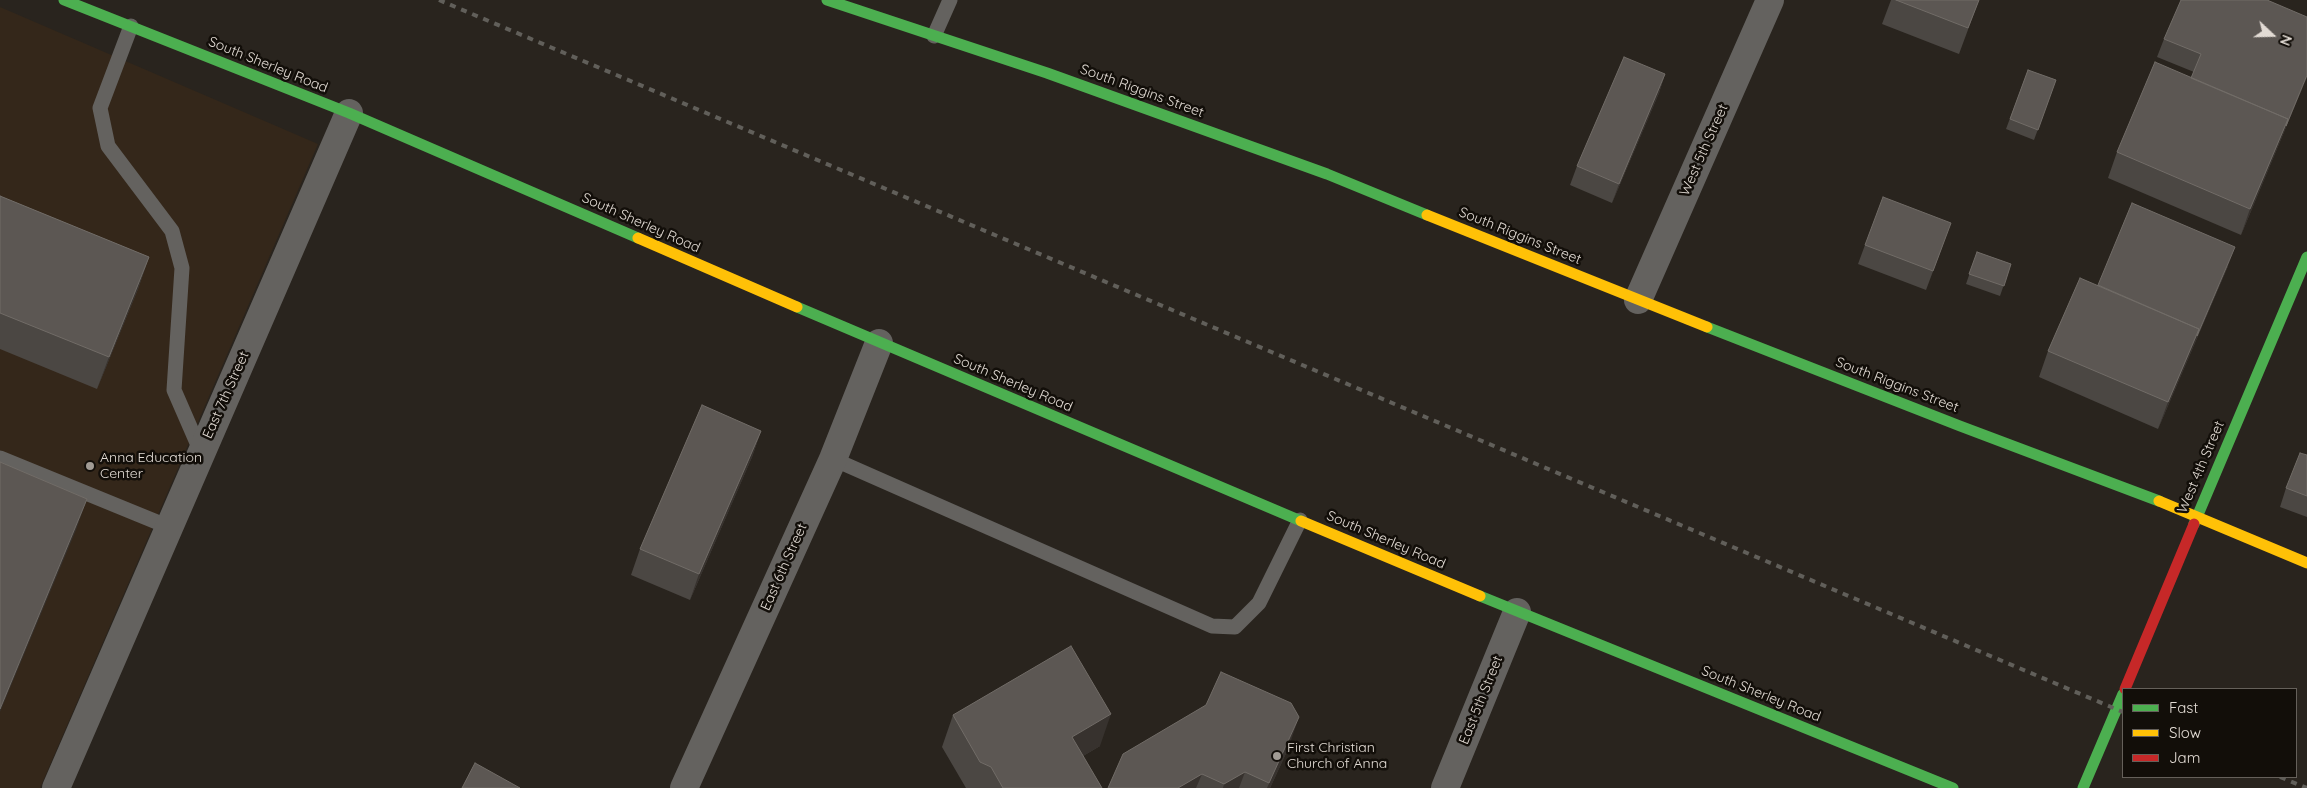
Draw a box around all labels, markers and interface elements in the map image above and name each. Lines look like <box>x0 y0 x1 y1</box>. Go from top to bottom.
north arrow <box>2247 10 2297 60</box>
text: N <box>2276 32 2296 48</box>
street label: South Sherley Road <box>206 33 330 97</box>
street label: South Riggins Street <box>1078 61 1206 121</box>
street label: West 5th Street <box>1676 101 1732 199</box>
street label: South Sherley Road <box>579 189 703 257</box>
street label: South Riggins Street <box>1456 204 1584 268</box>
street label: East 7th Street <box>199 349 253 441</box>
street label: South Sherley Road <box>951 350 1075 416</box>
street label: South Riggins Street <box>1833 354 1961 416</box>
street label: West 4th Street <box>2174 418 2228 516</box>
place label: Anna Education Center <box>100 450 202 482</box>
marker: Anna Education Center <box>84 460 96 472</box>
street label: South Sherley Road <box>1324 507 1448 573</box>
street label: East 6th Street <box>757 521 811 613</box>
street label: East 5th Street <box>1456 653 1506 747</box>
street label: South Sherley Road <box>1699 662 1823 726</box>
legend <box>2122 688 2297 778</box>
text: Fast <box>2169 698 2198 717</box>
text: Slow <box>2169 723 2201 742</box>
place label: First Christian Church of Anna <box>1287 740 1387 772</box>
text: Jam <box>2169 748 2200 767</box>
marker: First Christian Church of Anna <box>1271 750 1283 762</box>

